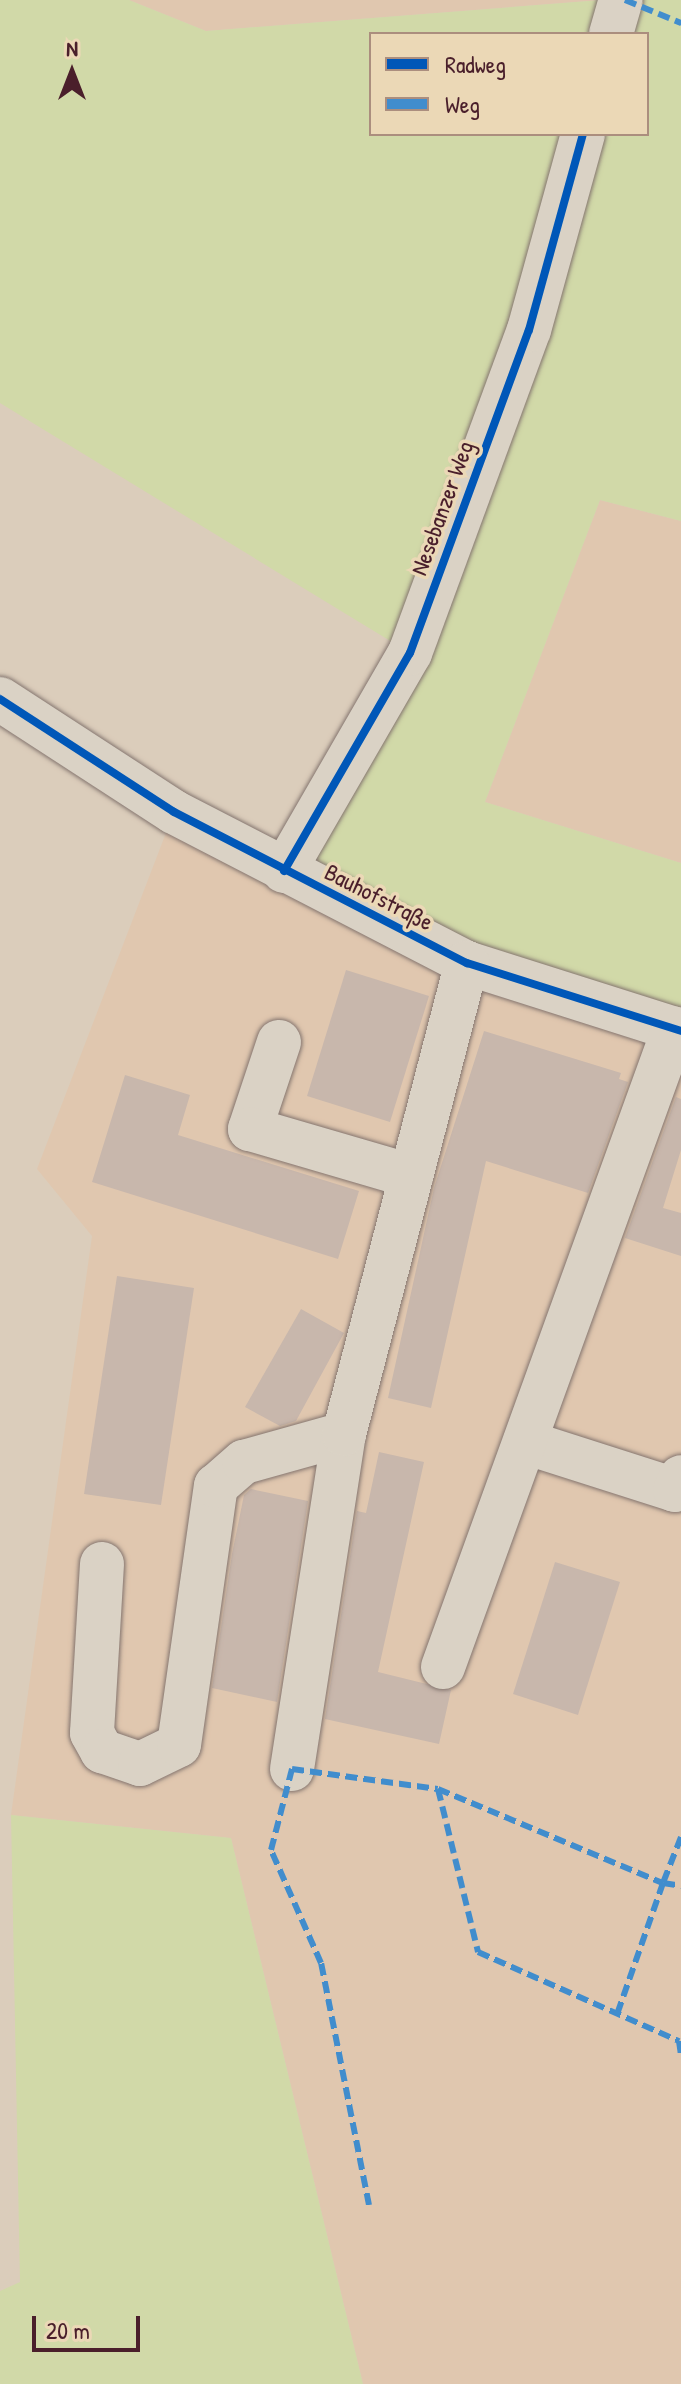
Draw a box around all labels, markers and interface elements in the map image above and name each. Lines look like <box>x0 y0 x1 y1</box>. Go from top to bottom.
north arrow <box>32 32 112 112</box>
legend <box>369 32 649 136</box>
text: N <box>66 33 78 63</box>
text: Radweg <box>445 48 506 80</box>
text: Weg <box>445 88 480 120</box>
street label: Nesebanzer Weg <box>404 437 480 579</box>
street label: Bauhofstraße <box>320 857 438 937</box>
scale bar <box>36 2300 144 2350</box>
text: 20 m <box>46 2314 90 2346</box>

